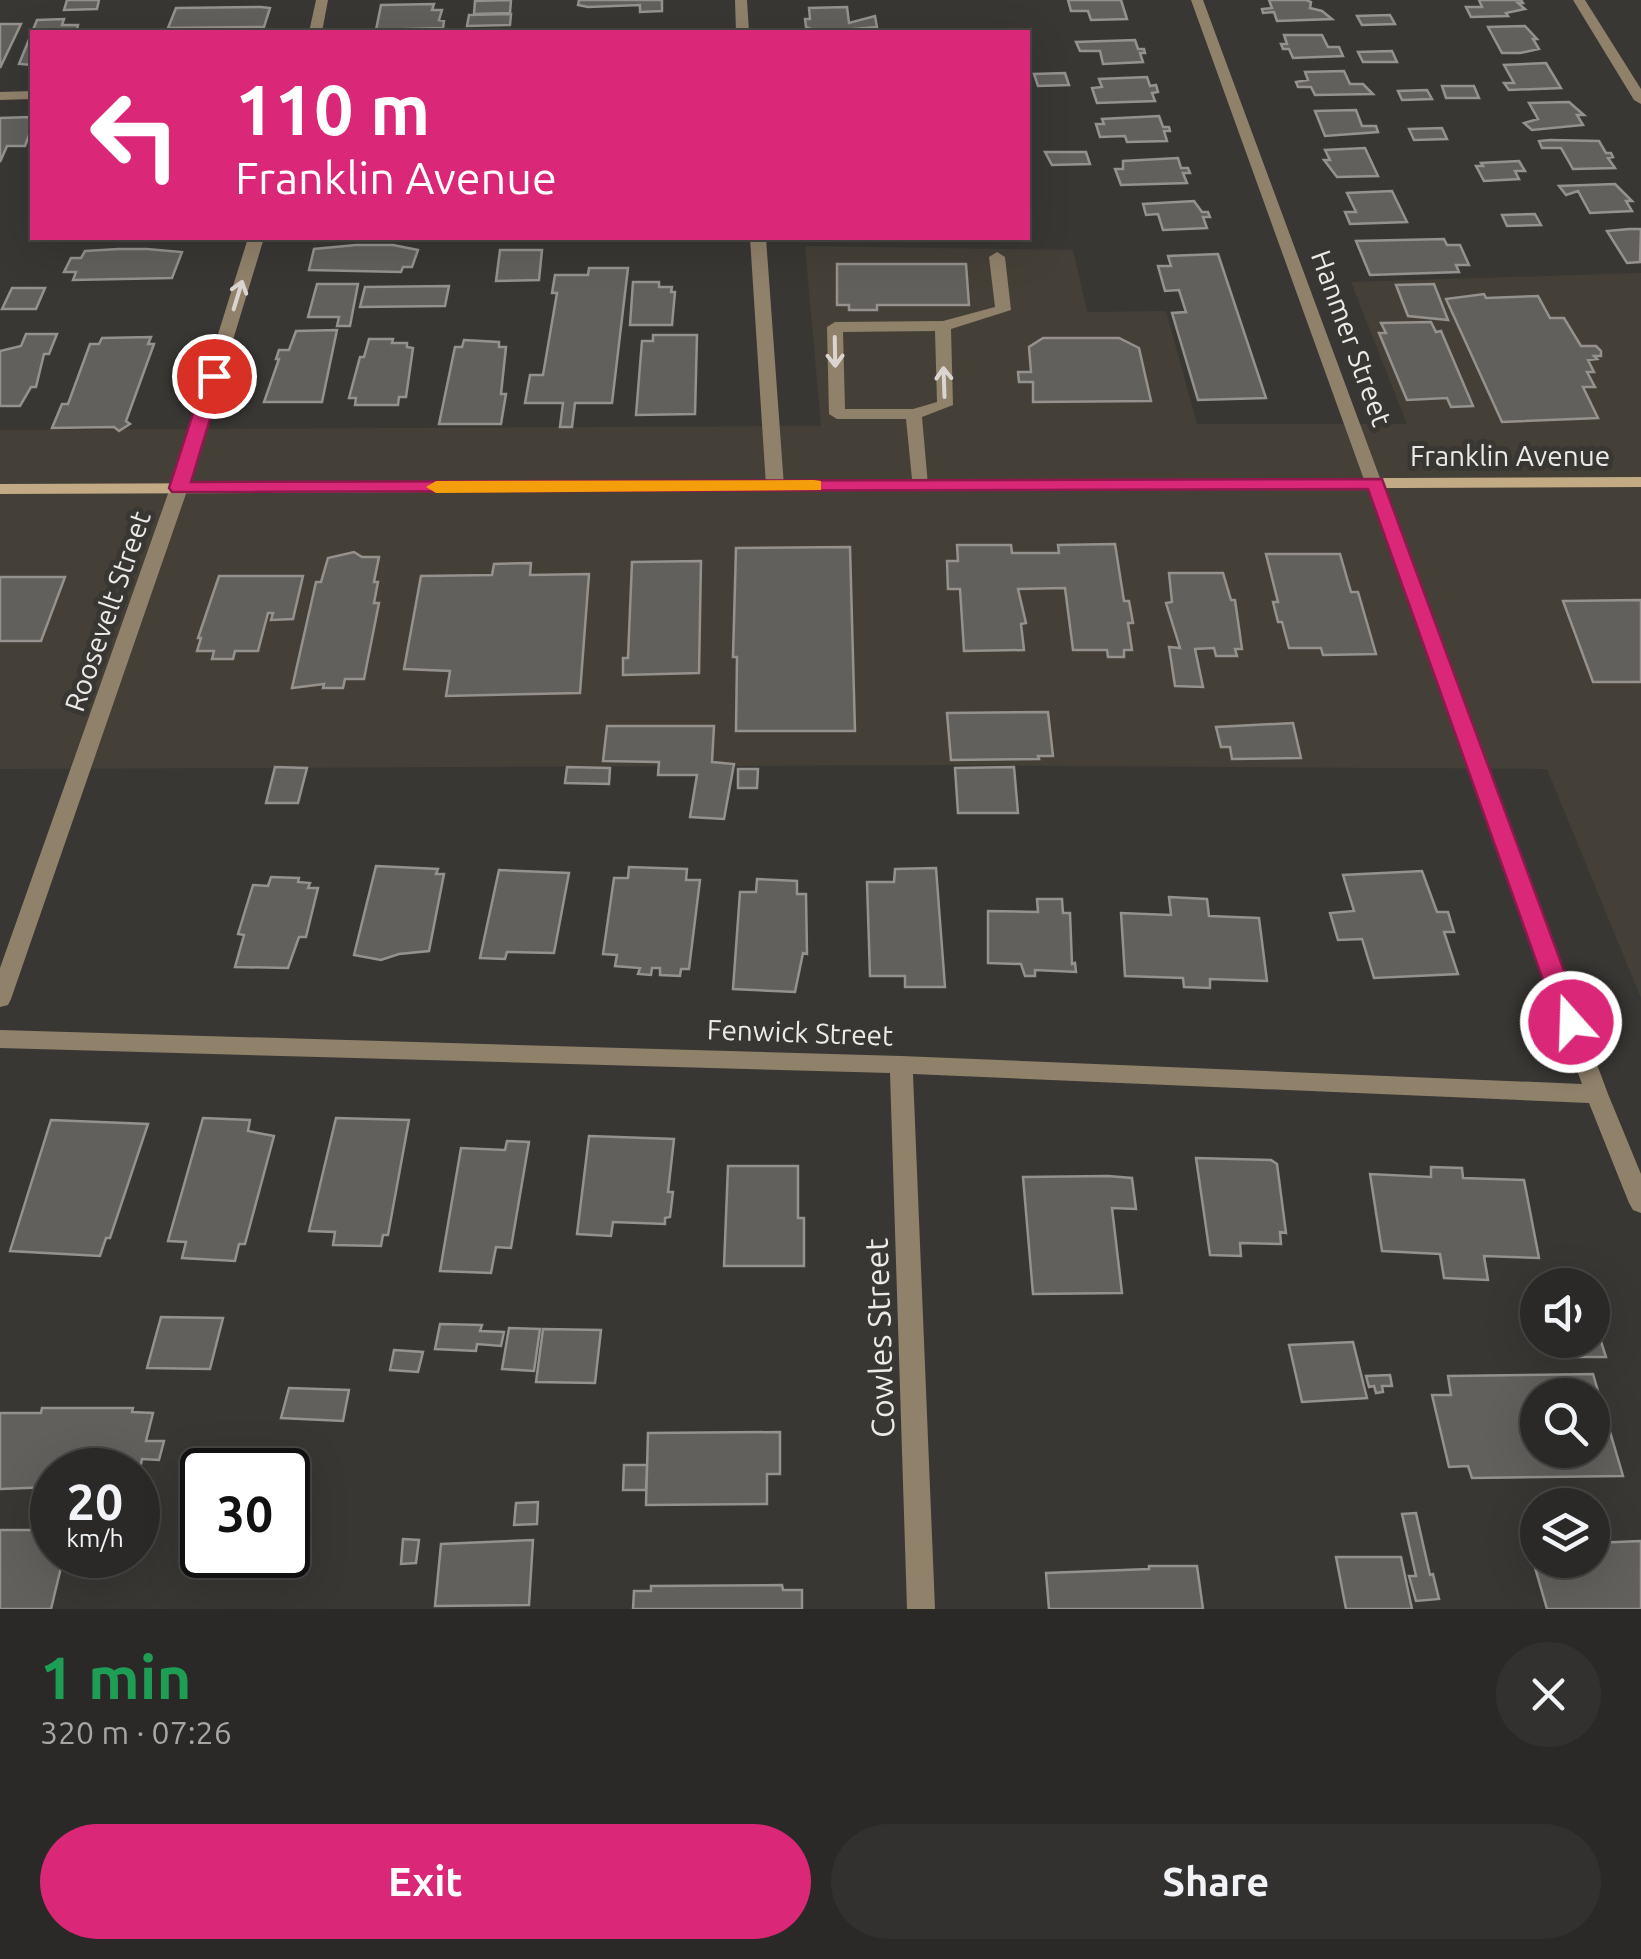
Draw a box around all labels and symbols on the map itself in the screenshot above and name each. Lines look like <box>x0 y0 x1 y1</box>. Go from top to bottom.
street label: Hanmer Street <box>1306 246 1398 430</box>
one-way arrow <box>231 279 249 311</box>
pin <box>172 334 257 419</box>
one-way arrow <box>826 335 845 367</box>
one-way arrow <box>935 366 954 398</box>
street label: Franklin Avenue <box>1410 440 1610 471</box>
street label: Roosevelt Street <box>58 507 156 715</box>
position arrow <box>1519 970 1623 1074</box>
street label: Fenwick Street <box>706 1013 894 1051</box>
street label: Cowles Street <box>858 1237 900 1438</box>
speed limit sign: 30 <box>180 1448 310 1578</box>

